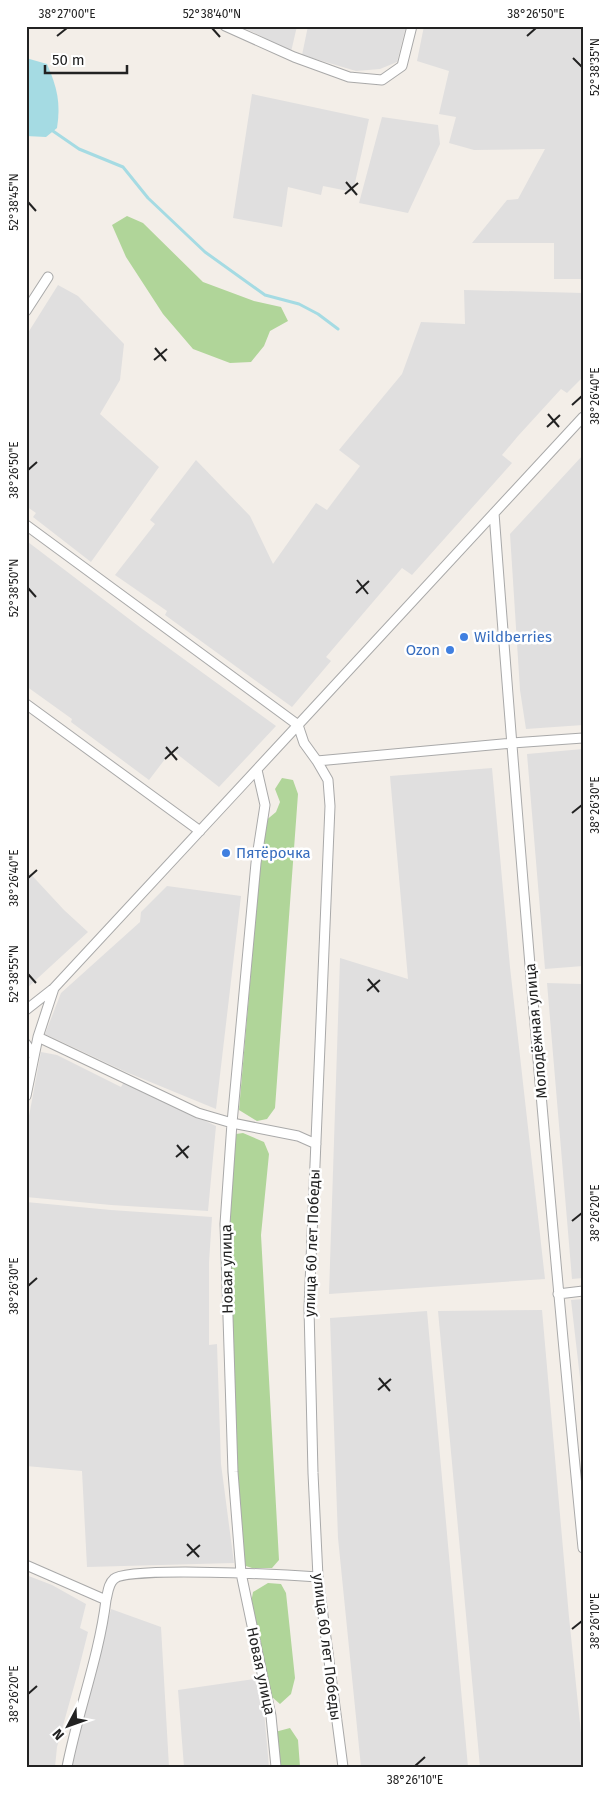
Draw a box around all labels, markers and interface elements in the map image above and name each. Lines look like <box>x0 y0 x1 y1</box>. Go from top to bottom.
text: 38°27'00"E <box>38 7 96 21</box>
text: 52°38'40"N <box>183 7 241 21</box>
text: 38°26'50"E <box>507 7 565 21</box>
text: 52°38'35"N <box>588 38 602 96</box>
scale bar <box>45 42 128 74</box>
text: 50 m <box>52 51 85 69</box>
text: 52°38'45"N <box>7 173 21 231</box>
text: 38°26'40"E <box>588 367 602 425</box>
text: 38°26'50"E <box>7 441 21 499</box>
text: 52°38'50"N <box>7 559 21 617</box>
place label: Wildberries <box>474 628 552 646</box>
marker: Wildberries <box>458 631 470 643</box>
place label: Ozon <box>406 641 440 659</box>
marker: Ozon <box>444 644 456 656</box>
text: 38°26'30"E <box>588 776 602 834</box>
place label: Пятёрочка <box>236 844 311 862</box>
marker: Пятёрочка <box>220 847 232 859</box>
text: 38°26'40"E <box>7 849 21 907</box>
text: 52°38'55"N <box>7 945 21 1003</box>
street label: Молодёжная улица <box>521 963 551 1099</box>
street label: улица 60 лет Победы <box>300 1169 324 1317</box>
text: 38°26'20"E <box>588 1184 602 1242</box>
street label: Новая улица <box>217 1224 237 1314</box>
text: 38°26'30"E <box>7 1257 21 1315</box>
street label: улица 60 лет Победы <box>309 1572 345 1722</box>
text: 38°26'10"E <box>588 1593 602 1649</box>
street label: Новая улица <box>243 1625 279 1717</box>
text: 38°26'20"E <box>7 1665 21 1723</box>
north arrow <box>42 1700 92 1750</box>
text: N <box>49 1725 68 1743</box>
text: 38°26'10"E <box>387 1773 443 1787</box>

